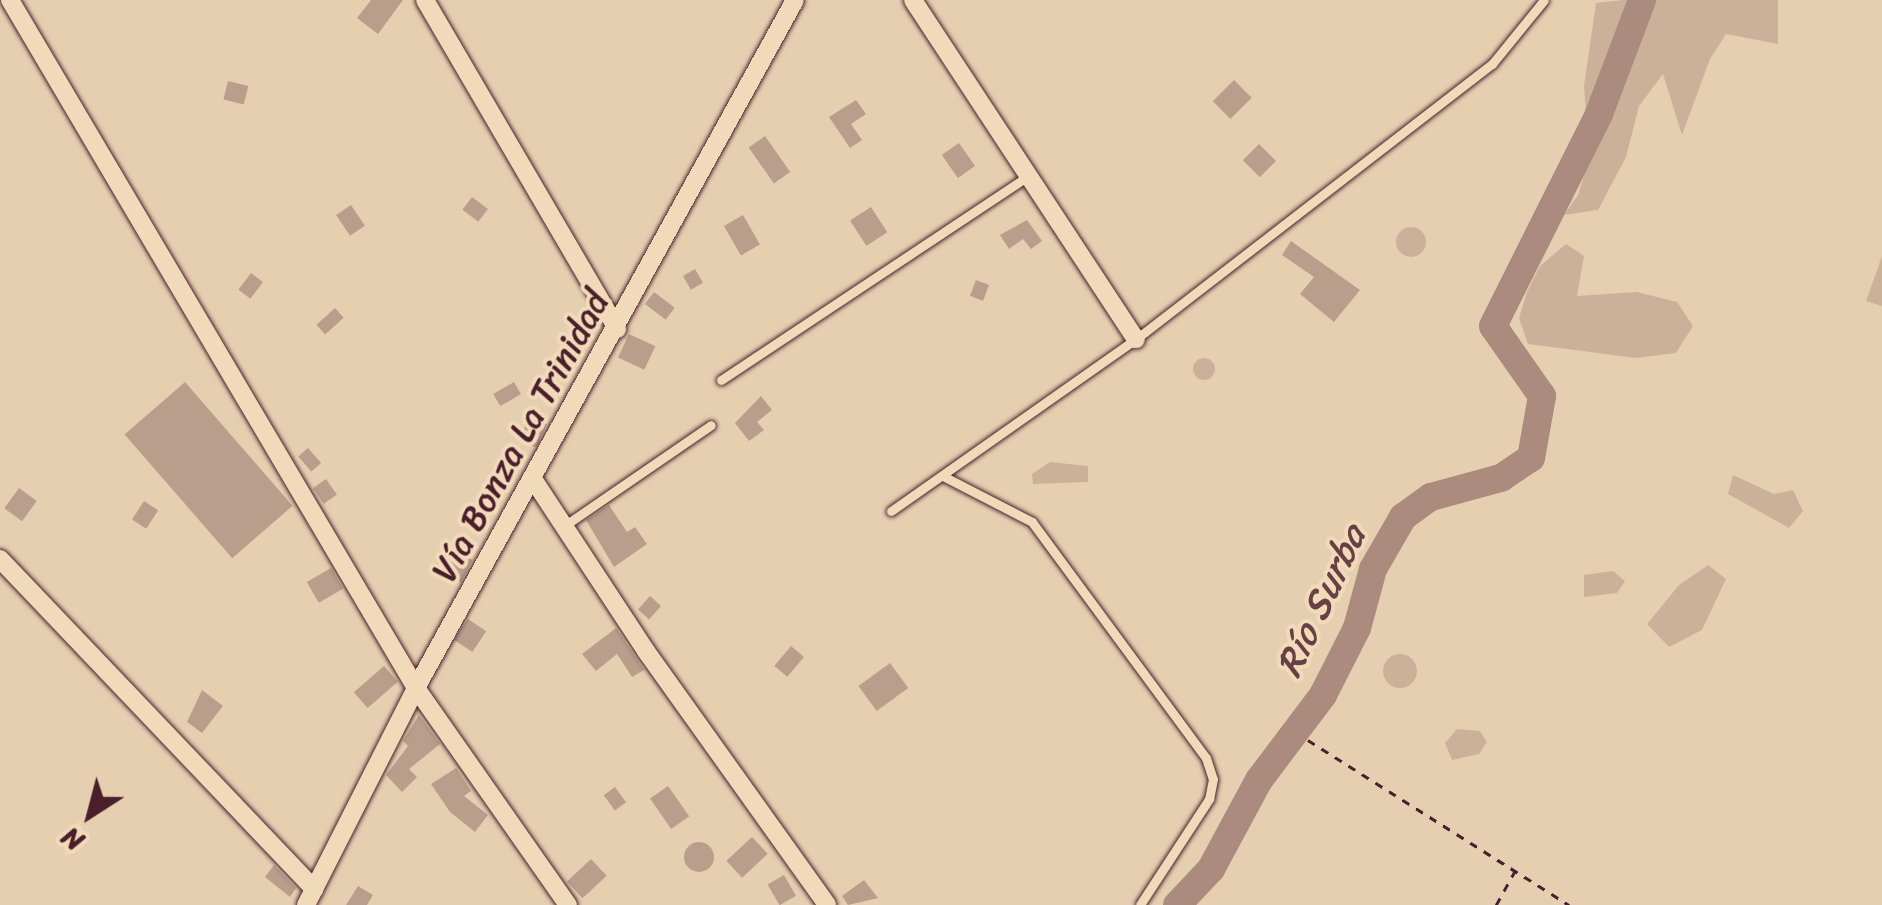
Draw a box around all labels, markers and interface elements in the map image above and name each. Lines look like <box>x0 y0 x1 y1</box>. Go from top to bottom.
street label: Vía Bonza La Trinidad <box>423 284 617 588</box>
water label: Río Surba <box>1266 518 1376 684</box>
north arrow <box>40 765 140 865</box>
text: N <box>50 814 94 865</box>

